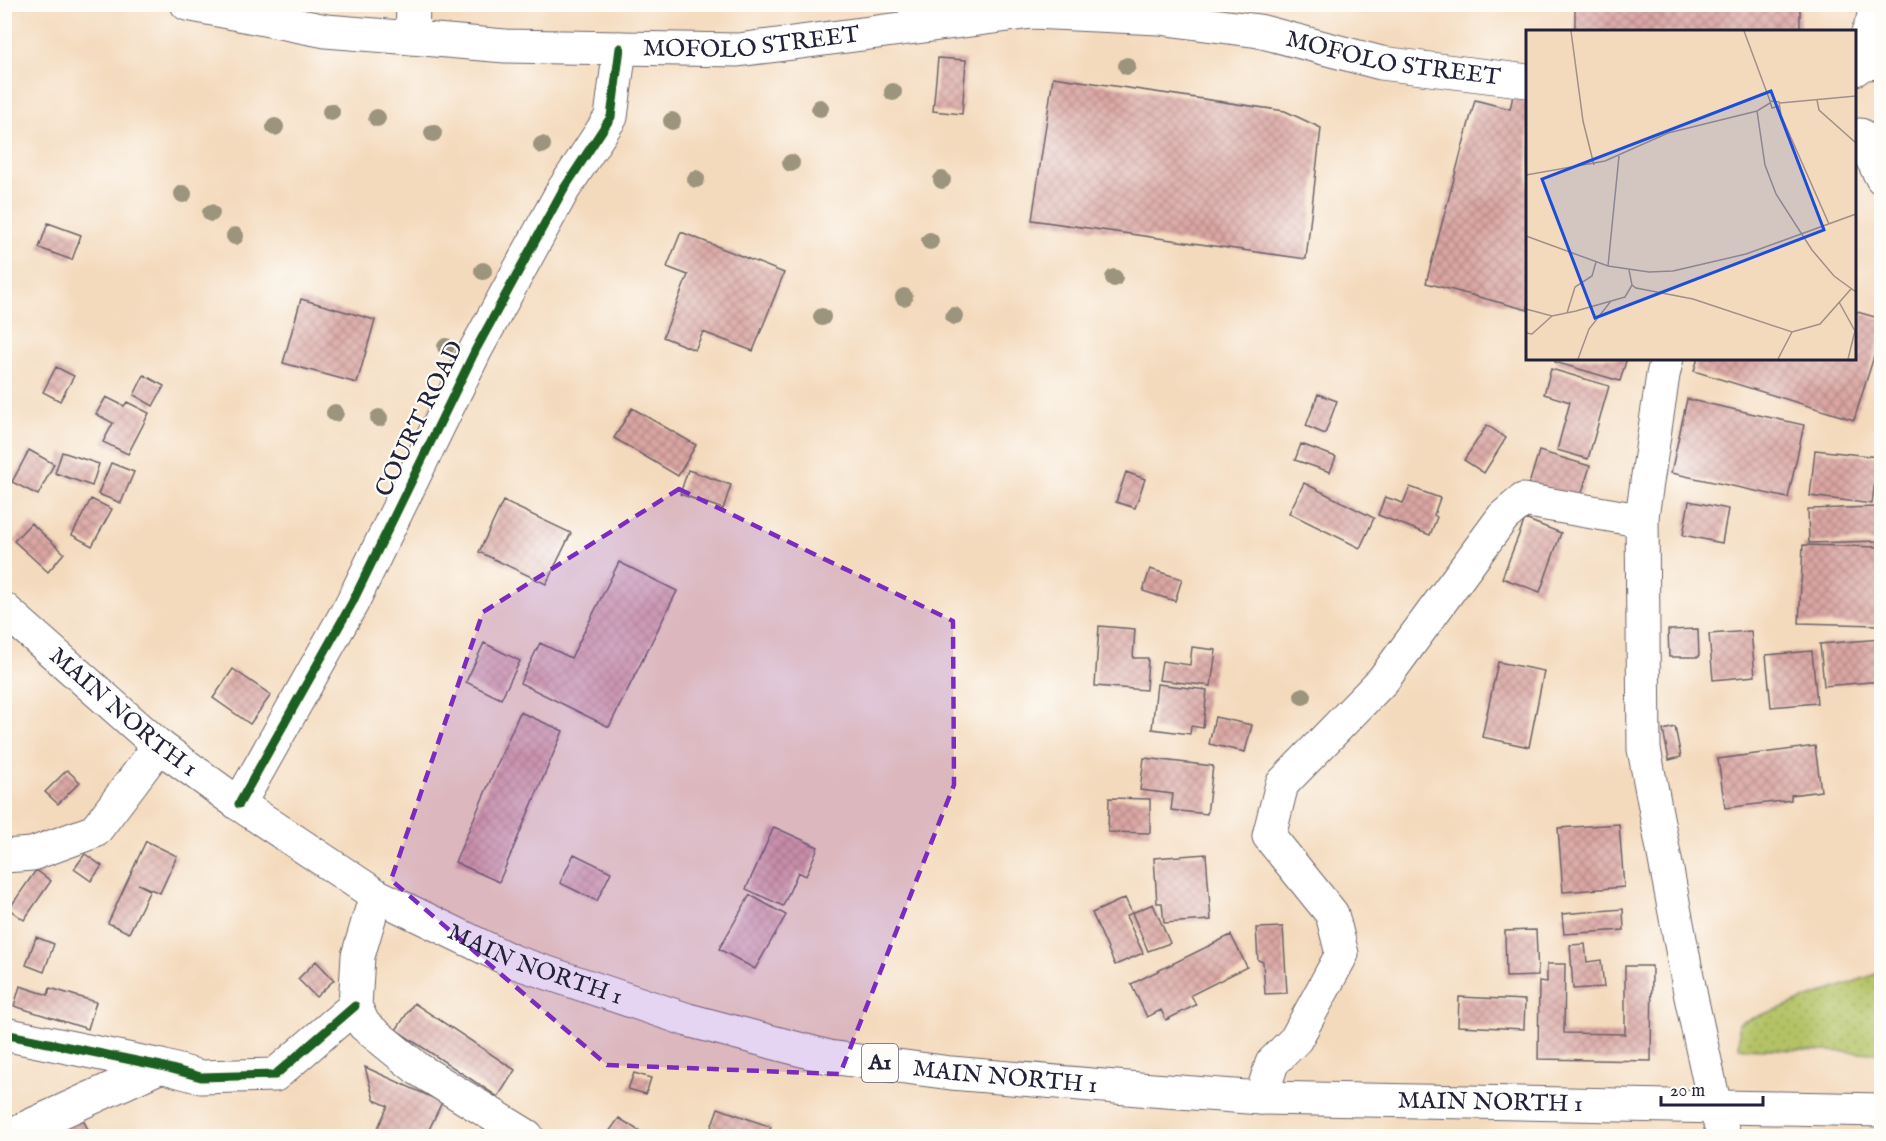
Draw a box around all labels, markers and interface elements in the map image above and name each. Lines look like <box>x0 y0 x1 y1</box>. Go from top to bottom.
street label: MOFOLO STREET <box>643 19 862 66</box>
street label: MOFOLO STREET <box>1283 23 1503 93</box>
inset map <box>1526 30 1856 360</box>
street label: COURT ROAD <box>369 336 471 502</box>
street label: MAIN NORTH 1 <box>43 641 204 784</box>
street label: MAIN NORTH 1 <box>442 916 626 1012</box>
road number: A1 <box>862 1044 898 1082</box>
street label: MAIN NORTH 1 <box>911 1053 1099 1101</box>
scale bar <box>1661 1069 1763 1107</box>
text: 20 m <box>1670 1080 1705 1103</box>
street label: MAIN NORTH 1 <box>1397 1085 1583 1120</box>

